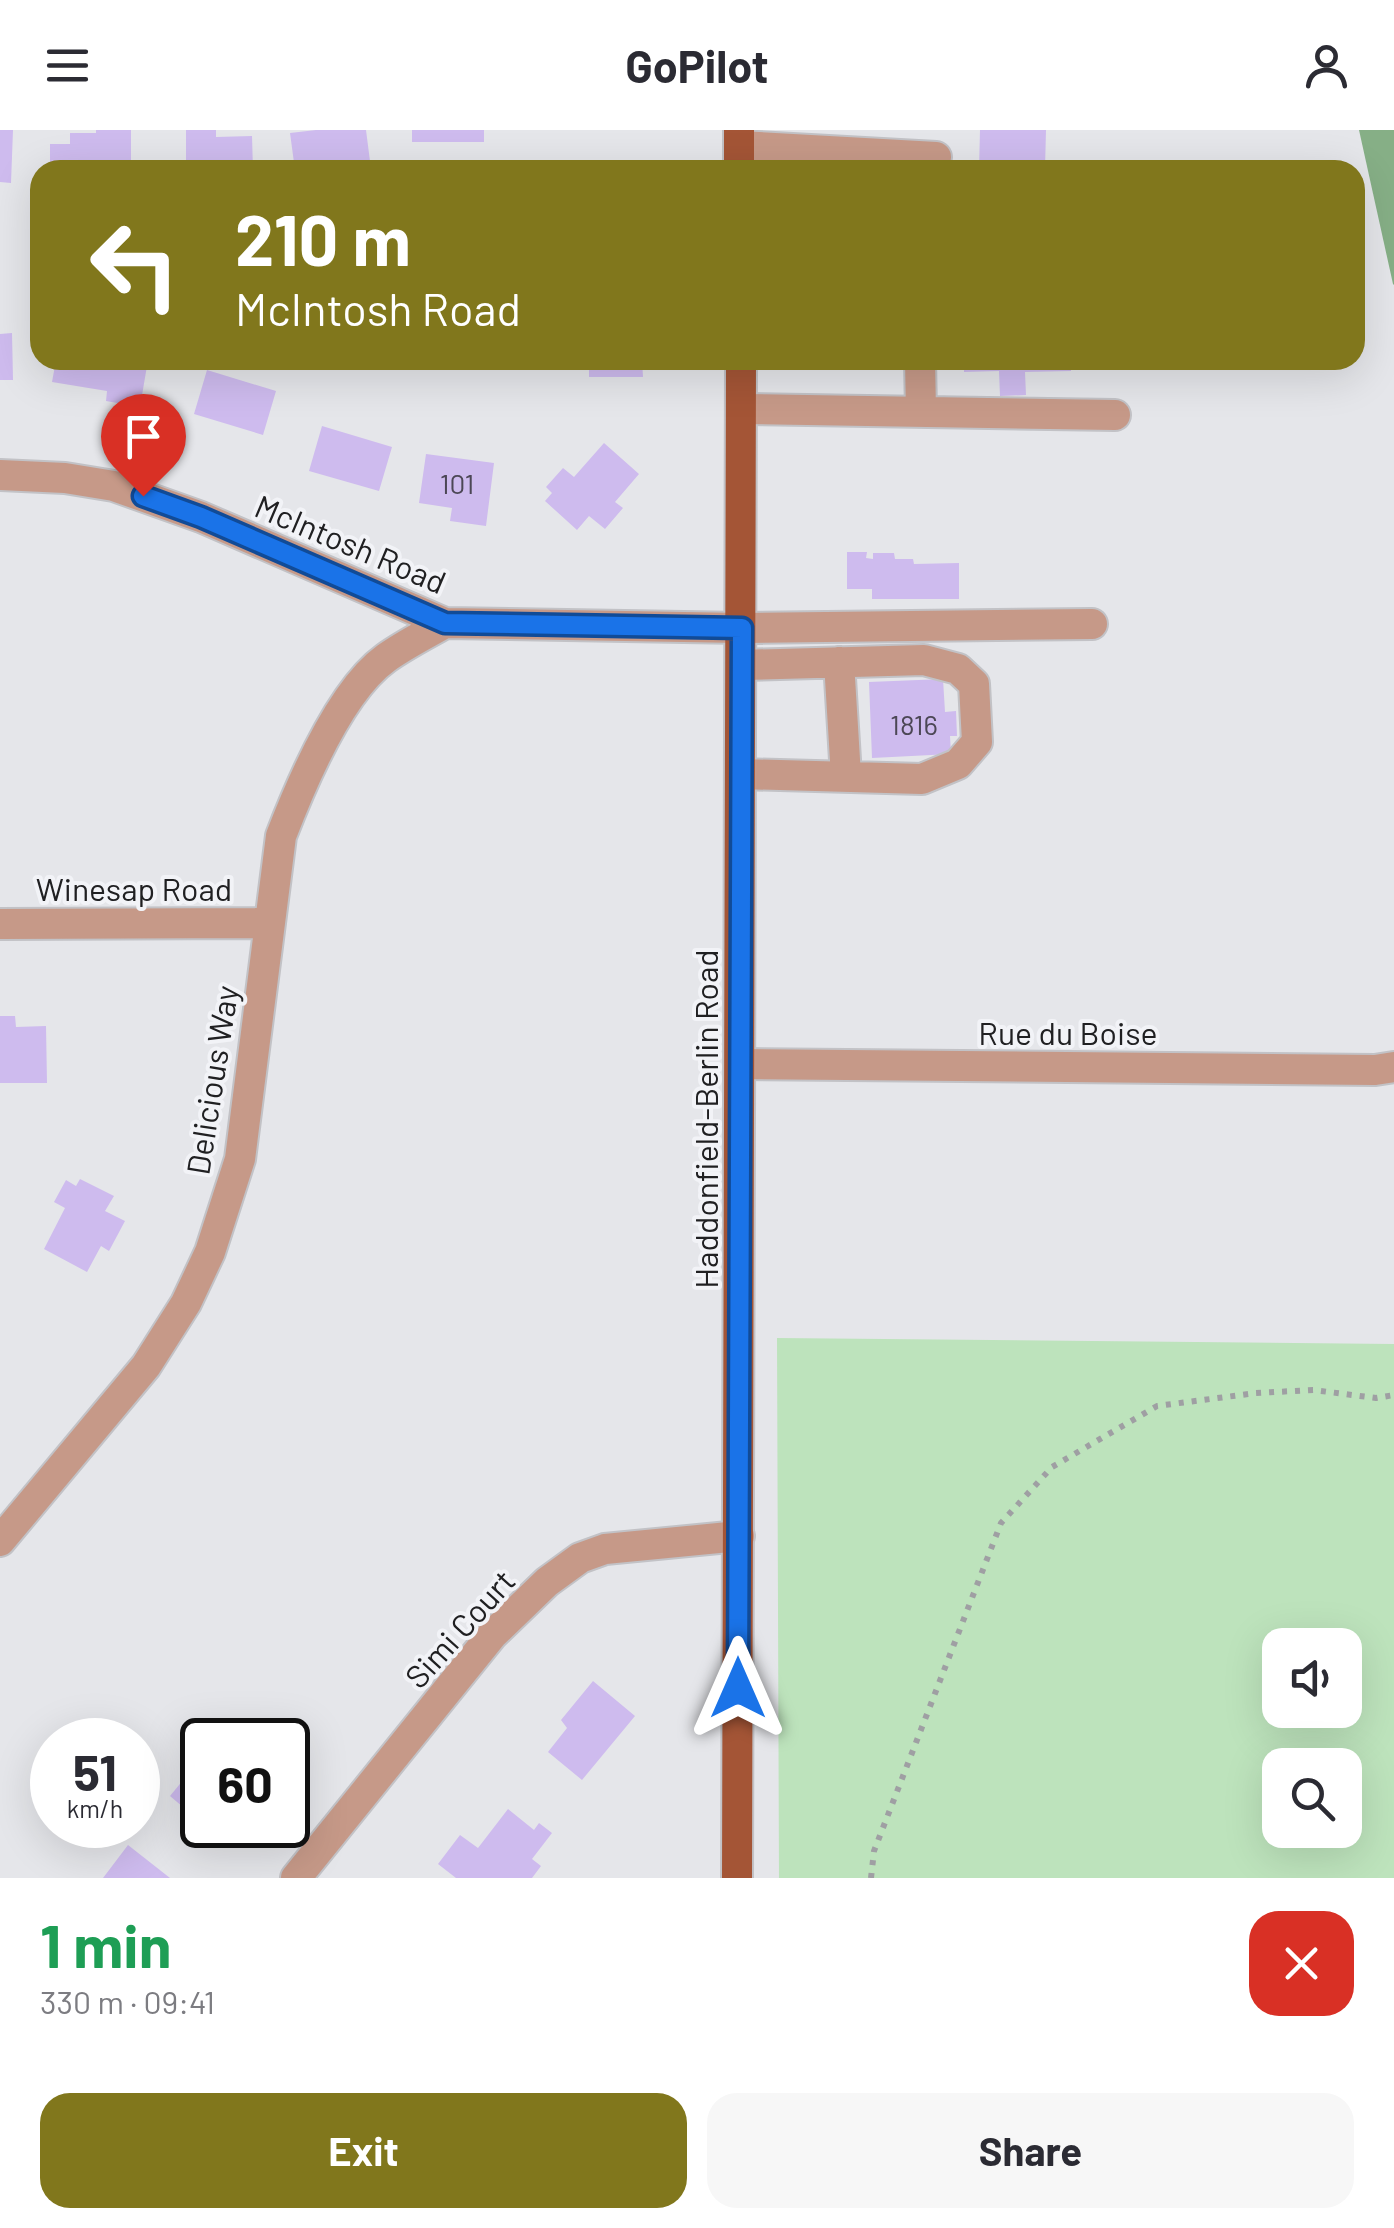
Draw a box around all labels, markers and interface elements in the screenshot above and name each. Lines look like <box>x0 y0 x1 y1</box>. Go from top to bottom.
icon: menu <box>40 38 95 93</box>
text: GoPilot <box>625 38 769 92</box>
icon: person <box>1299 38 1354 93</box>
text: 210 m <box>235 196 411 280</box>
icon: left <box>70 200 200 330</box>
text: McIntosh Road <box>235 281 521 335</box>
pin <box>101 394 186 497</box>
icon: arrive <box>116 409 171 464</box>
house number: 101 <box>440 466 474 500</box>
street label: McIntosh Road <box>250 486 452 600</box>
house number: 1816 <box>890 707 938 741</box>
street label: Winesap Road <box>36 869 232 907</box>
street label: Haddonfield-Berlin Road <box>686 949 724 1289</box>
street label: Delicious Way <box>177 982 245 1177</box>
street label: Rue du Boise <box>978 1013 1158 1051</box>
street label: Simi Court <box>396 1561 522 1695</box>
map controls <box>1262 1628 1362 1848</box>
button: sound <box>1262 1628 1362 1728</box>
position arrow <box>686 1636 790 1740</box>
speed limit sign: 60 <box>180 1718 310 1848</box>
text: 51 <box>73 1741 117 1801</box>
button: search <box>1262 1748 1362 1848</box>
text: km/h <box>67 1793 123 1823</box>
text: 1 min <box>40 1908 171 1980</box>
button: close <box>1249 1911 1354 2016</box>
text: 330 m · 09:41 <box>40 1982 215 2020</box>
button: Exit <box>40 2093 687 2208</box>
button: Share <box>707 2093 1354 2208</box>

